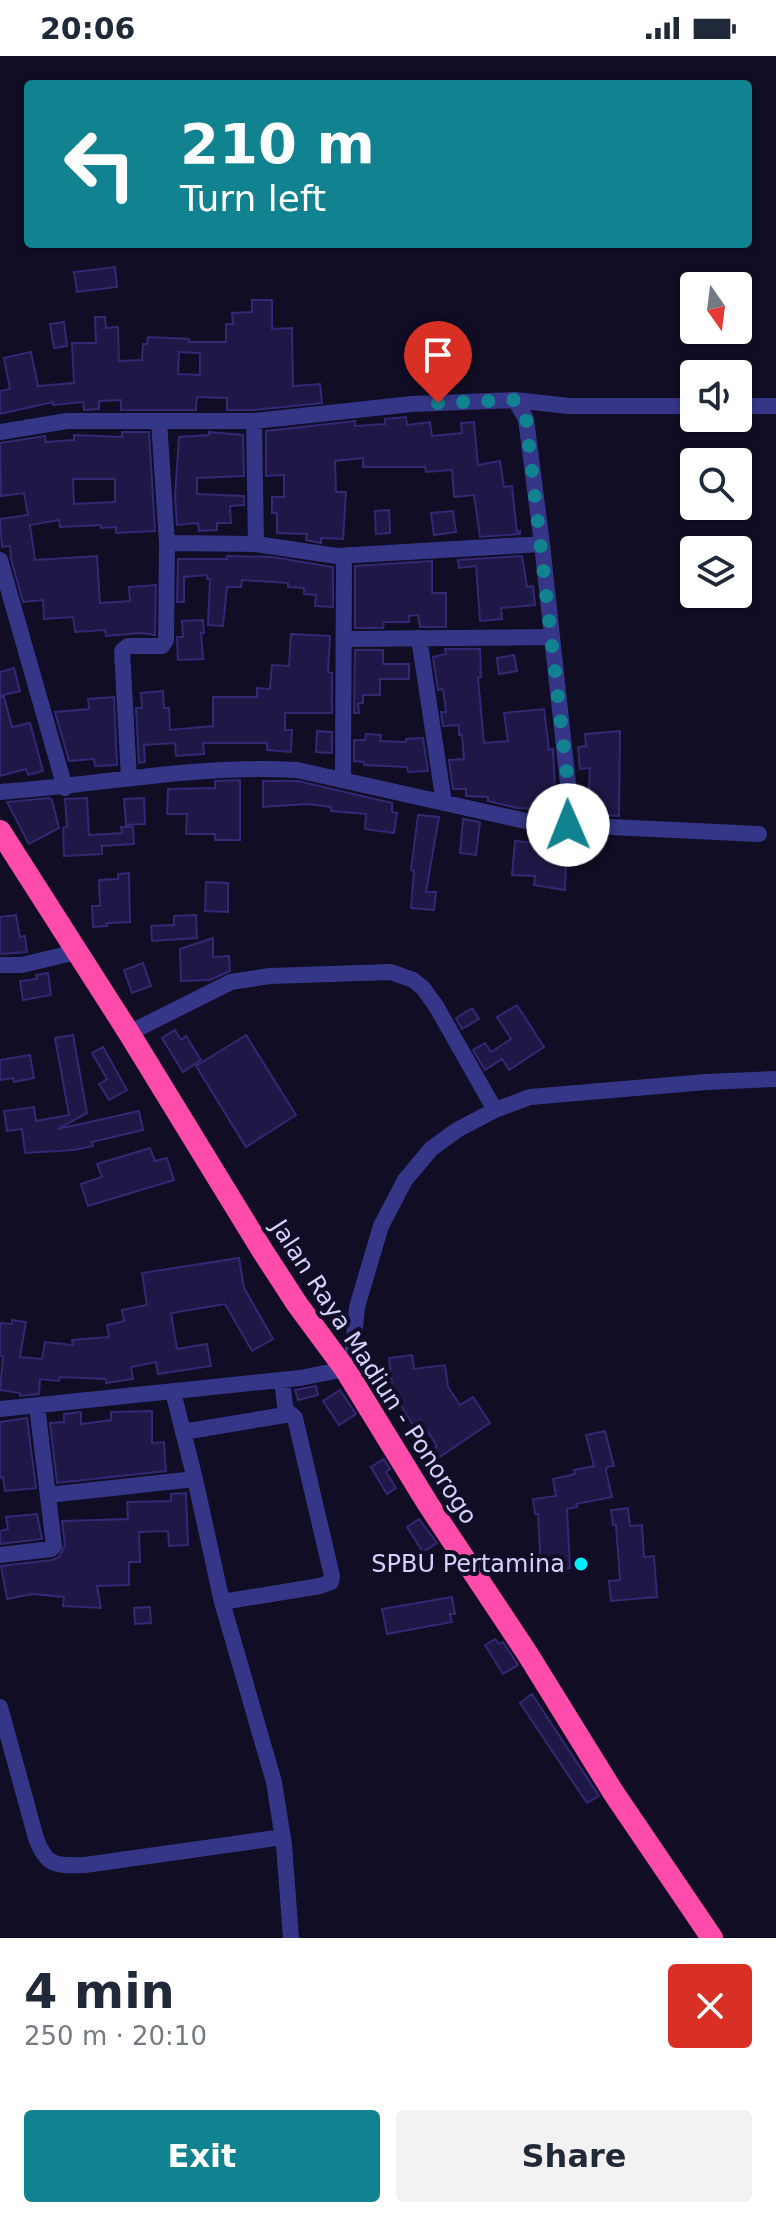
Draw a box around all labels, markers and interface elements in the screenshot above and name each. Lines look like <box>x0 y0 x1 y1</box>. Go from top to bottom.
text: 20:06 <box>40 11 136 46</box>
text: 210 m <box>180 111 375 176</box>
icon: left <box>48 112 152 216</box>
text: Turn left <box>180 178 326 219</box>
north arrow <box>680 272 752 344</box>
map controls <box>680 272 752 608</box>
pin <box>404 321 472 403</box>
icon: arrive <box>416 333 460 377</box>
button: sound <box>680 360 752 432</box>
button: search <box>680 448 752 520</box>
button: layers <box>680 536 752 608</box>
position arrow <box>526 783 610 867</box>
street label: Jalan Raya Madiun - Ponorogo <box>264 1213 483 1529</box>
place label: SPBU Pertamina <box>371 1550 565 1578</box>
marker: SPBU Pertamina <box>572 1555 590 1573</box>
text: 4 min <box>24 1963 175 2019</box>
button: close <box>668 1964 752 2048</box>
text: 250 m · 20:10 <box>24 2021 207 2051</box>
button: Exit <box>24 2110 380 2202</box>
button: Share <box>396 2110 752 2202</box>

